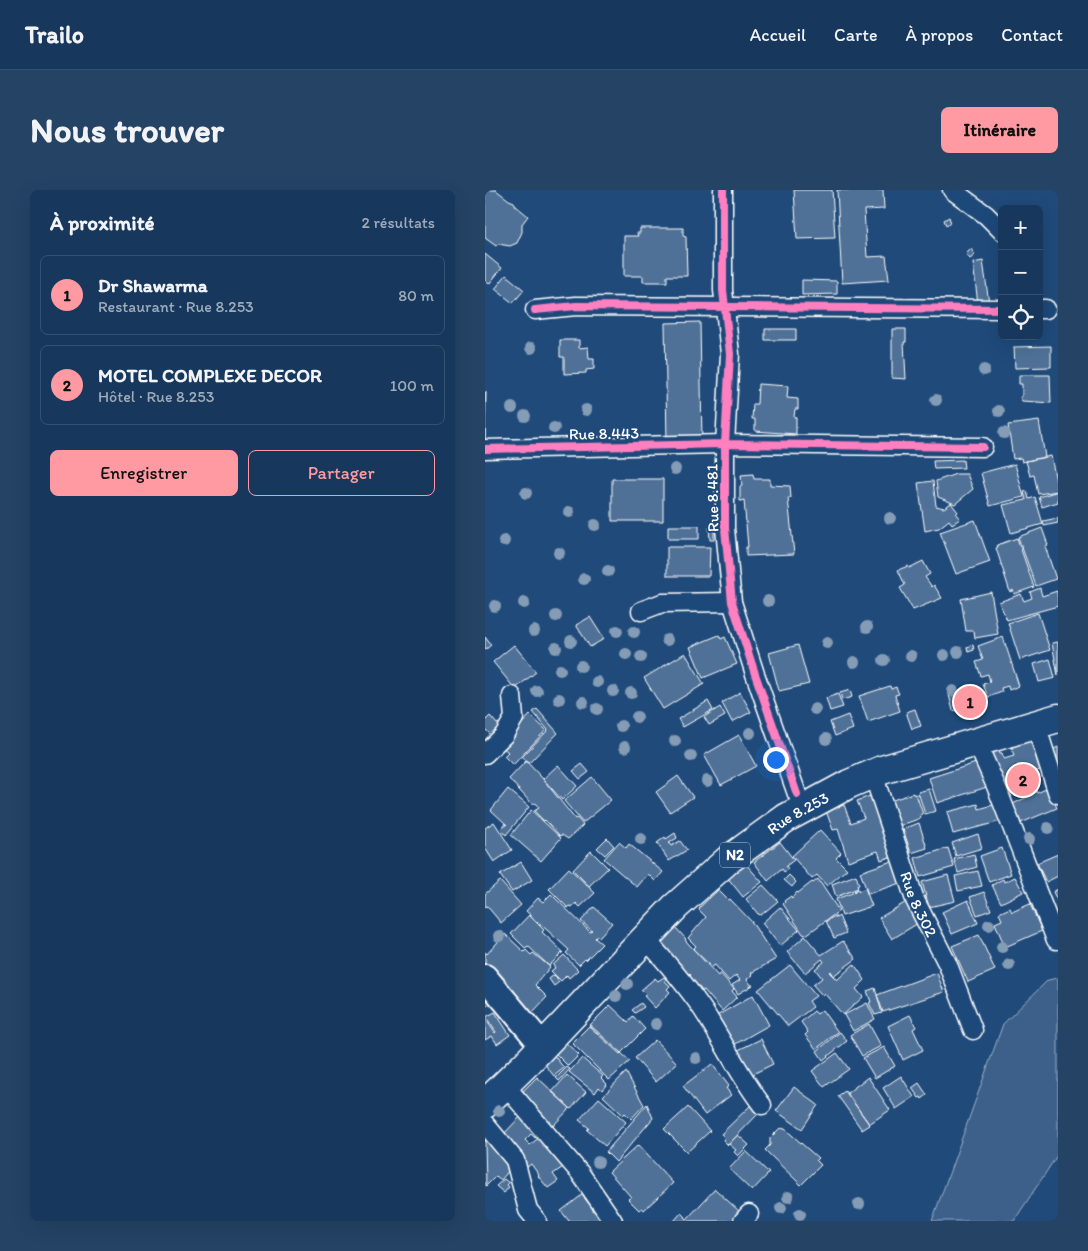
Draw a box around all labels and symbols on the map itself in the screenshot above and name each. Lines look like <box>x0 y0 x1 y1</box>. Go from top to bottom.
street label: Rue 8.443 <box>569 423 640 444</box>
street label: Rue 8.481 <box>702 463 723 532</box>
pin: 1 <box>954 683 986 721</box>
your location <box>763 747 789 773</box>
pin: 2 <box>1007 761 1039 799</box>
street label: Rue 8.253 <box>764 788 832 839</box>
road number: N2 <box>720 842 750 868</box>
street label: Rue 8.302 <box>896 869 941 941</box>

